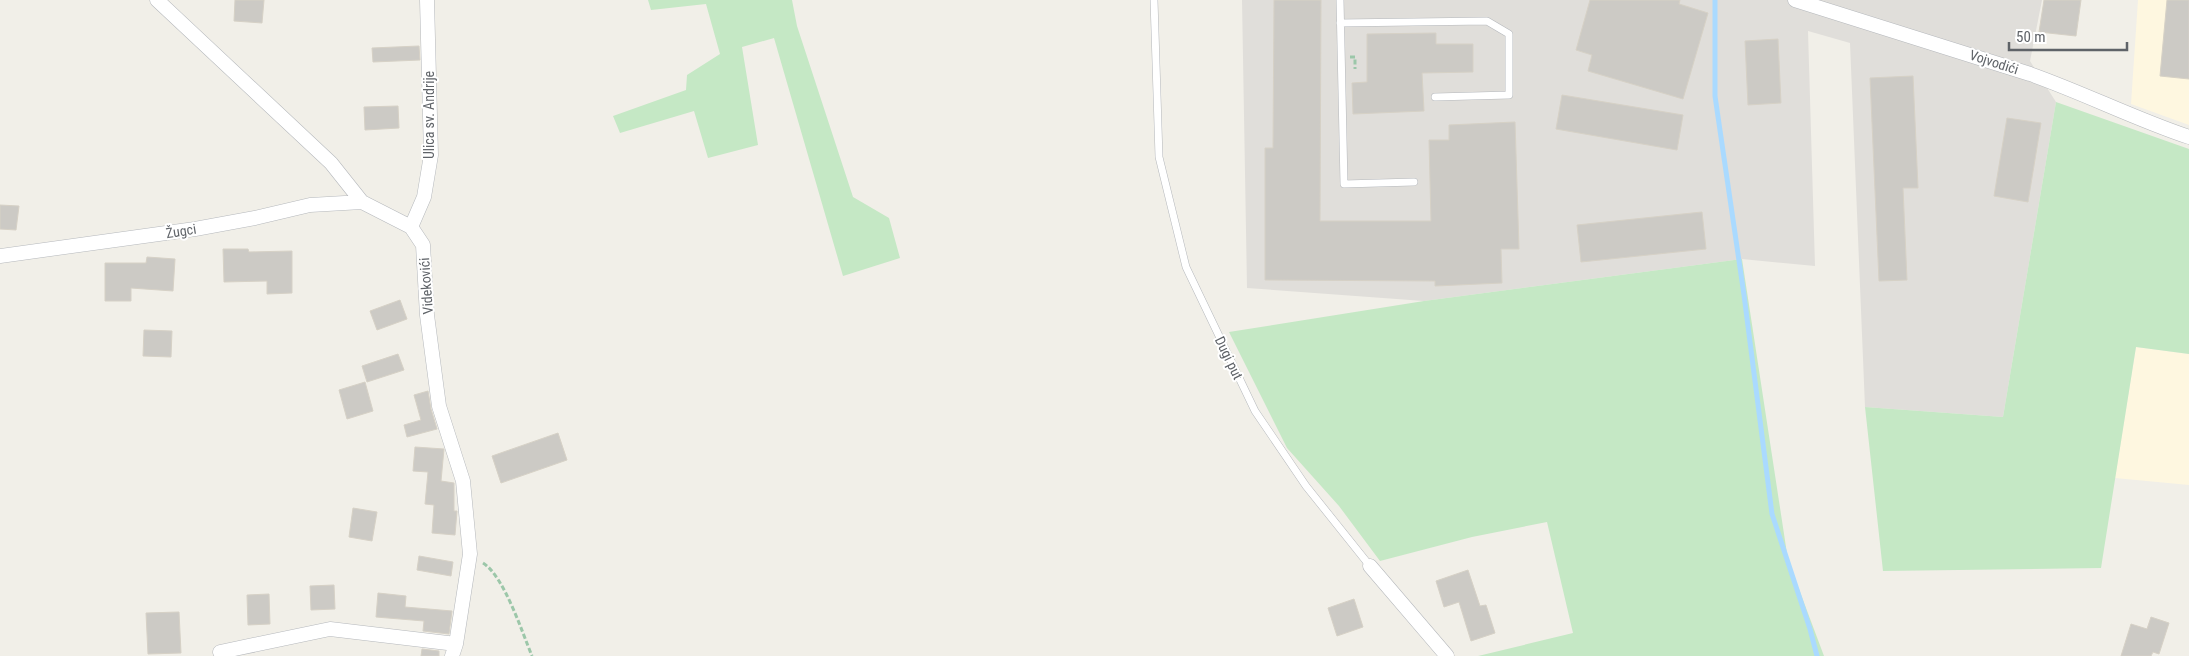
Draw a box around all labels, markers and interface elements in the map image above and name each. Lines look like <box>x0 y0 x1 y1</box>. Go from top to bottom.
scale bar <box>2009 20 2126 52</box>
text: 50 m <box>2016 28 2046 46</box>
street label: Vojvodići <box>1968 47 2020 77</box>
street label: Ulica sv. Andrije <box>421 70 437 159</box>
street label: Žugci <box>165 220 197 241</box>
street label: Videkovići <box>416 257 436 315</box>
street label: Dugi put <box>1212 334 1246 382</box>

